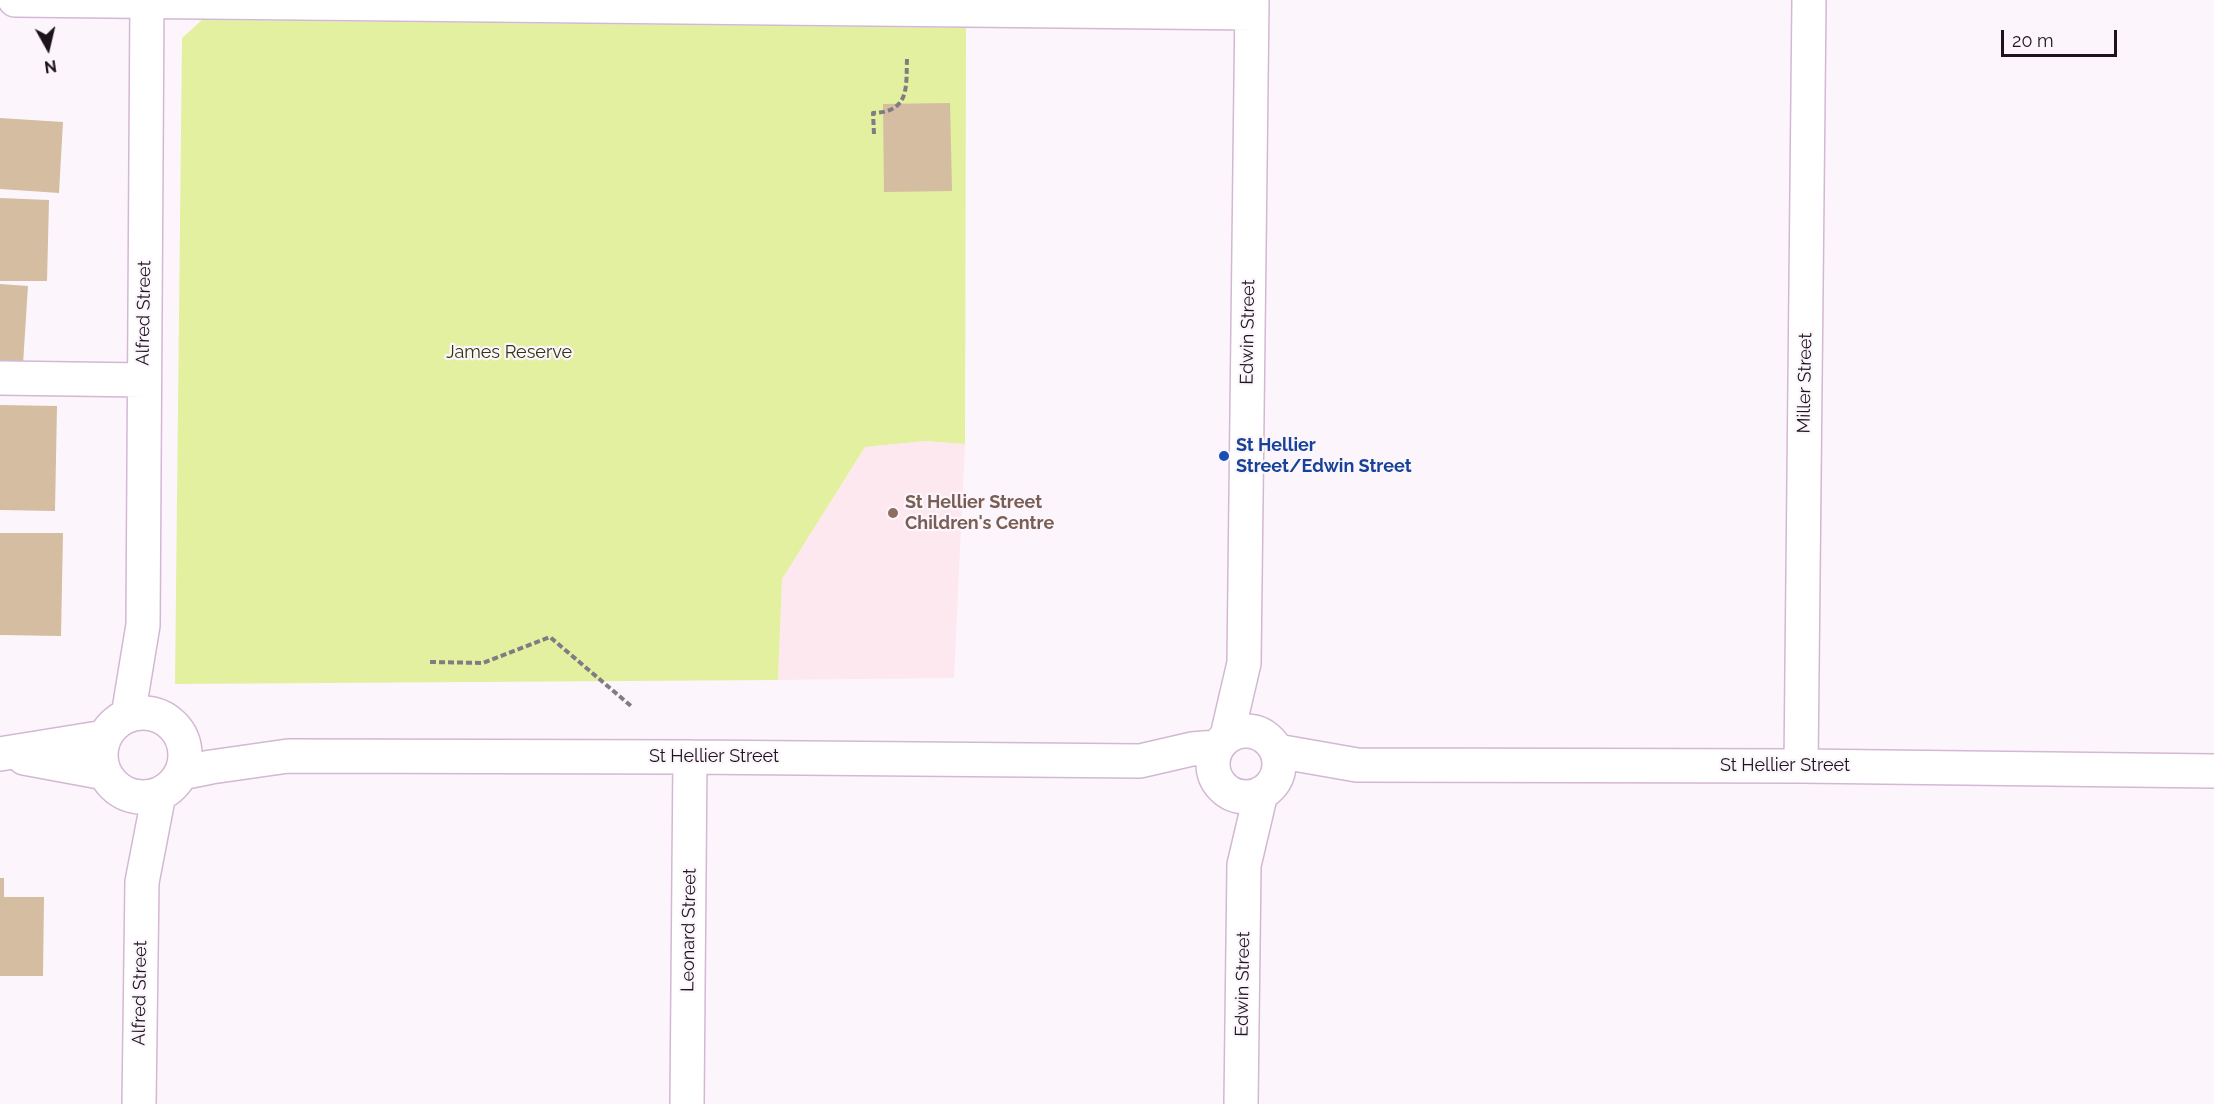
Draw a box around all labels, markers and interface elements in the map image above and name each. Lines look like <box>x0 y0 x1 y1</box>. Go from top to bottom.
north arrow <box>18 18 78 78</box>
scale bar <box>2004 18 2120 56</box>
text: 20 m <box>2012 30 2054 51</box>
text: N <box>43 56 58 77</box>
street label: Alfred Street <box>132 260 156 366</box>
street label: Edwin Street <box>1236 279 1260 385</box>
street label: Miller Street <box>1793 332 1817 434</box>
park label: James Reserve <box>446 342 572 364</box>
place label: St Hellier Street/Edwin Street <box>1236 435 1412 478</box>
marker: St Hellier Street/Edwin Street <box>1217 449 1231 463</box>
place label: St Hellier Street Children's Centre <box>905 492 1054 534</box>
marker: St Hellier Street Children's Centre <box>886 506 900 520</box>
street label: St Hellier Street <box>649 746 779 768</box>
street label: St Hellier Street <box>1720 755 1850 777</box>
street label: Leonard Street <box>677 868 701 992</box>
street label: Edwin Street <box>1231 931 1255 1037</box>
street label: Alfred Street <box>128 940 152 1046</box>

